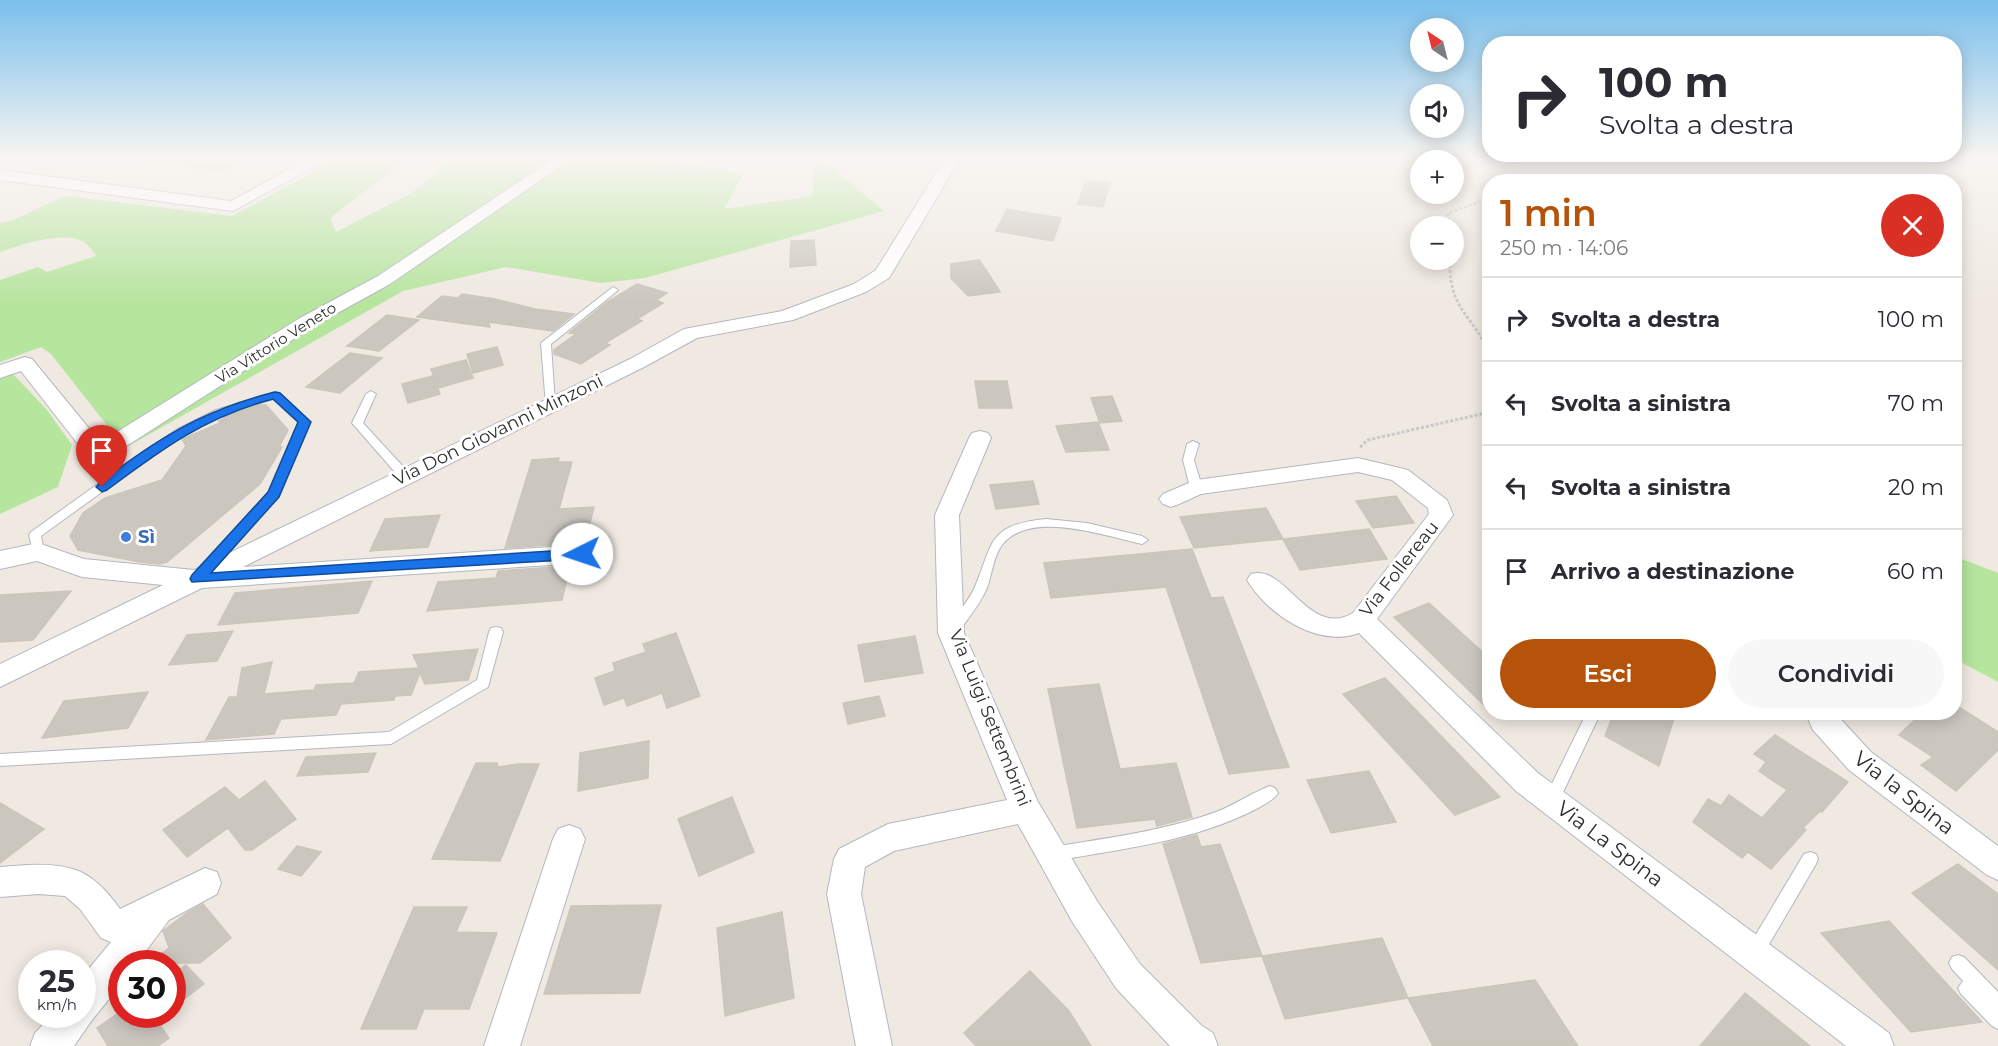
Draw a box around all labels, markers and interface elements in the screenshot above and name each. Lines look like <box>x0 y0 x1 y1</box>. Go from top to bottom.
north arrow <box>1410 18 1464 72</box>
map controls <box>1410 18 1464 270</box>
text: 100 m <box>1599 56 1728 108</box>
icon: right <box>1500 60 1578 138</box>
button: sound <box>1410 84 1464 138</box>
text: Svolta a destra <box>1599 108 1794 141</box>
button: + <box>1410 150 1464 204</box>
text: 1 min <box>1500 191 1597 235</box>
button: close <box>1881 194 1944 257</box>
button: − <box>1410 216 1464 270</box>
text: 250 m · 14:06 <box>1500 236 1628 260</box>
street label: Via Vittorio Veneto <box>212 298 340 387</box>
icon: right <box>1500 303 1533 336</box>
text: Svolta a destra <box>1551 306 1720 333</box>
text: 100 m <box>1878 306 1944 333</box>
street label: Via Don Giovanni Minzoni <box>390 370 606 490</box>
icon: left <box>1500 387 1533 420</box>
text: Svolta a sinistra <box>1551 390 1731 417</box>
text: 70 m <box>1888 390 1944 417</box>
pin <box>76 425 127 487</box>
icon: arrive <box>85 434 118 467</box>
icon: left <box>1500 471 1533 504</box>
text: Svolta a sinistra <box>1551 474 1731 501</box>
text: 20 m <box>1888 474 1944 501</box>
street label: Via Follereau <box>1355 517 1443 621</box>
position arrow <box>550 522 614 586</box>
place label: Sì <box>138 526 155 548</box>
marker: Sì <box>119 530 133 544</box>
icon: arrive <box>1500 555 1533 588</box>
text: Arrivo a destinazione <box>1551 558 1794 585</box>
text: 60 m <box>1887 558 1944 585</box>
street label: Via Luigi Settembrini <box>944 626 1036 810</box>
button: Esci <box>1500 639 1716 708</box>
button: Condividi <box>1728 639 1944 708</box>
street label: Via la Spina <box>1849 746 1960 840</box>
street label: Via La Spina <box>1552 795 1669 892</box>
speed limit sign: 30 <box>108 950 186 1028</box>
text: 25 <box>39 963 75 1000</box>
text: km/h <box>37 995 77 1014</box>

